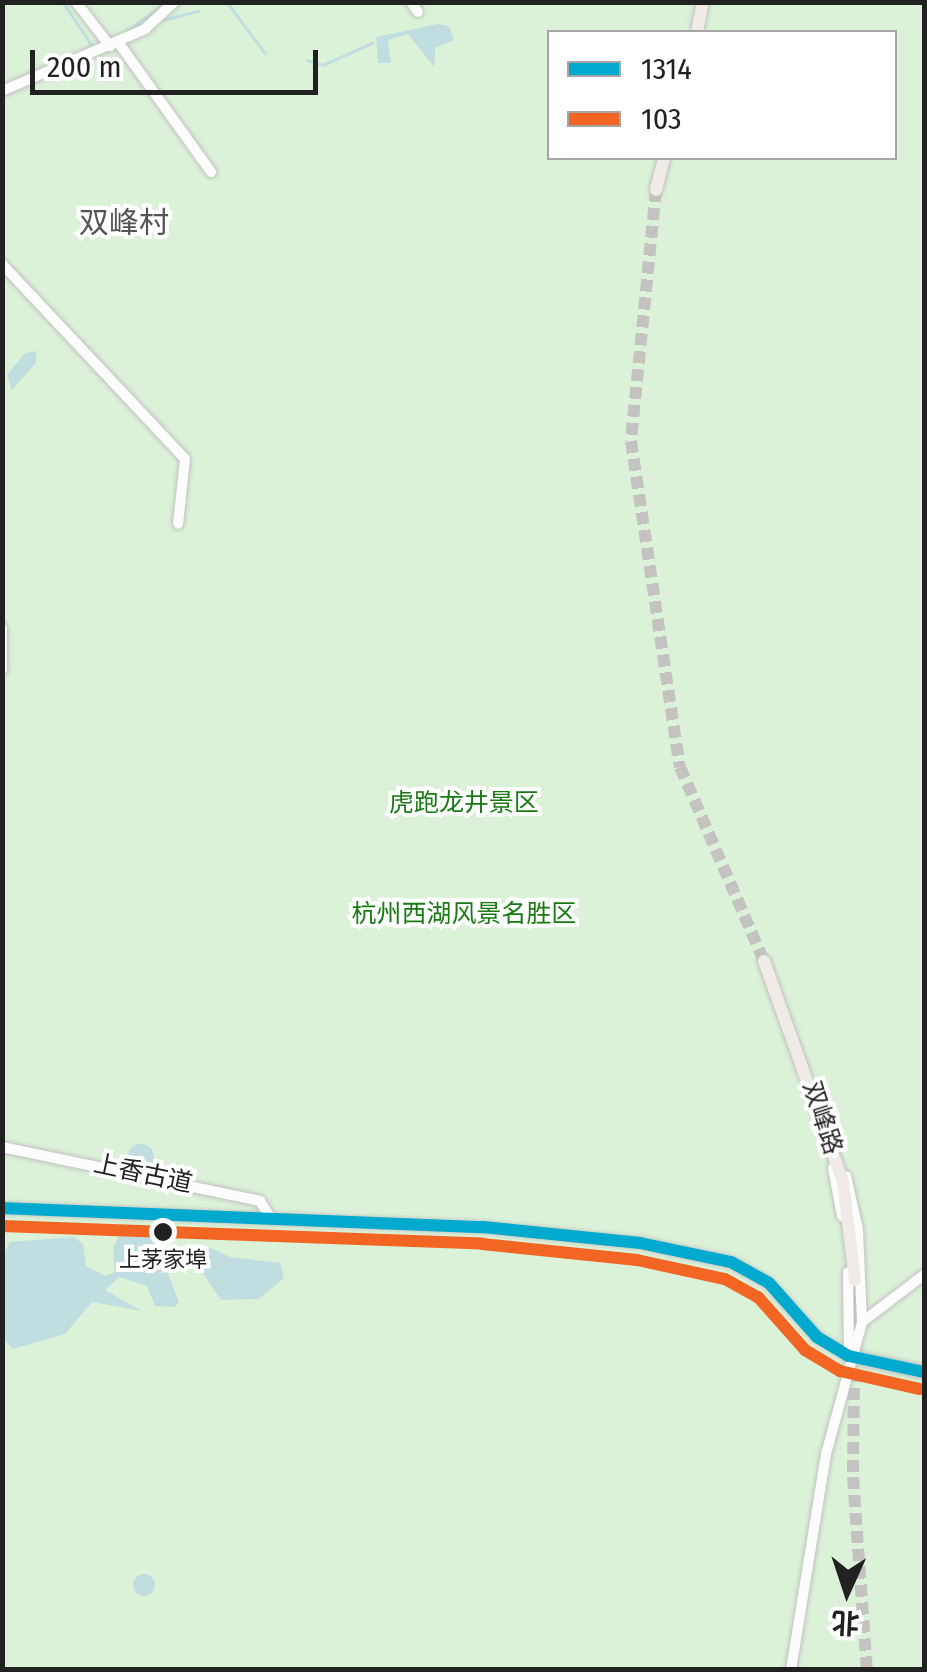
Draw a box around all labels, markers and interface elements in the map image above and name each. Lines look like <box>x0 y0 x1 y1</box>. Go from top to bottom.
scale bar <box>35 30 322 92</box>
legend <box>547 30 897 160</box>
text: 200 m <box>47 49 122 85</box>
text: 1314 <box>641 51 692 87</box>
text: 103 <box>641 101 682 137</box>
district label: 双峰村 <box>79 205 169 241</box>
park label: 虎跑龙井景区 <box>389 788 539 818</box>
park label: 杭州西湖风景名胜区 <box>352 899 576 929</box>
street label: 双峰路 <box>796 1078 848 1158</box>
street label: 上香古道 <box>91 1149 195 1199</box>
marker: 上茅家埠 <box>153 1222 173 1242</box>
place label: 上茅家埠 <box>119 1247 207 1273</box>
north arrow <box>797 1542 897 1642</box>
text: 北 <box>831 1605 860 1640</box>

